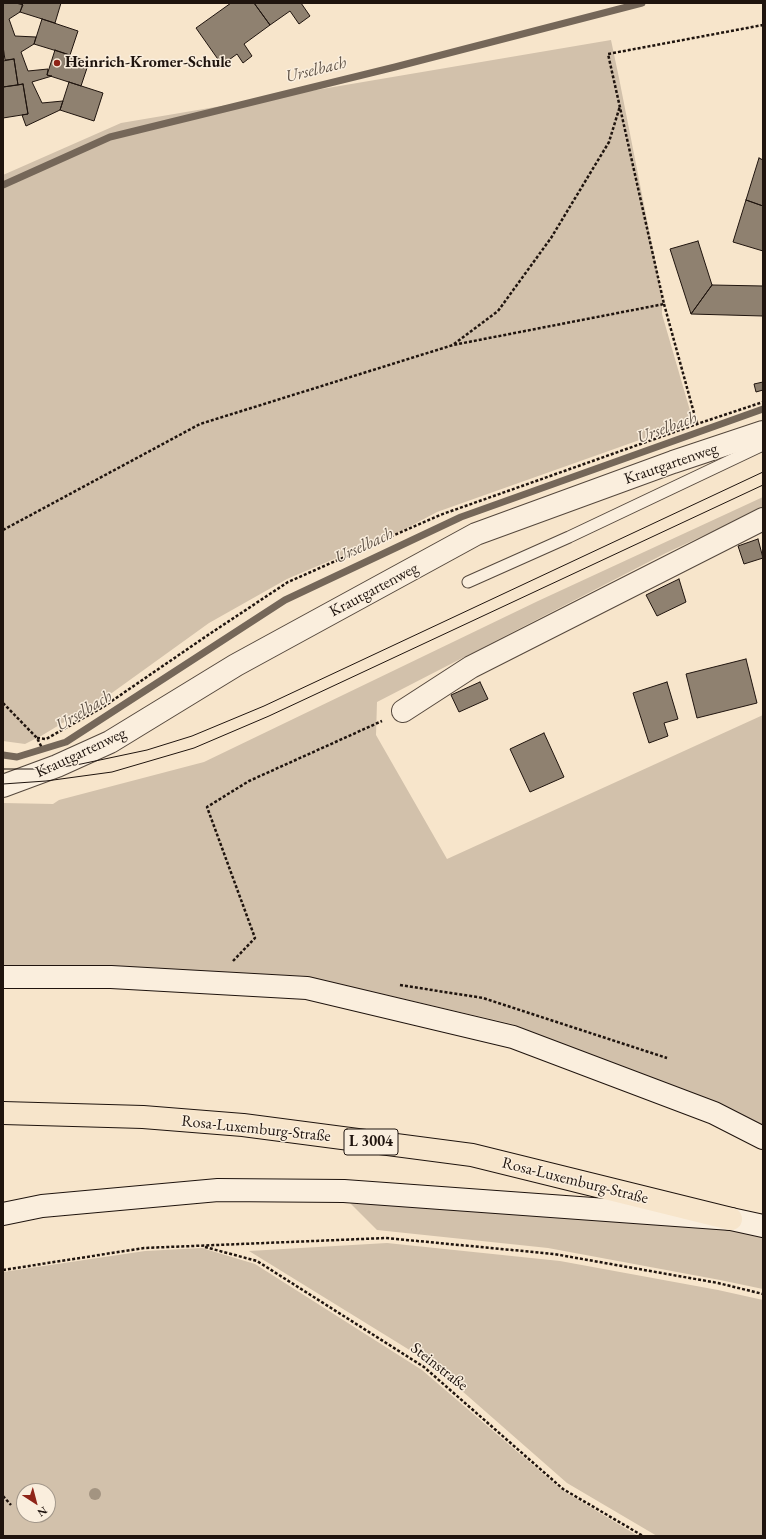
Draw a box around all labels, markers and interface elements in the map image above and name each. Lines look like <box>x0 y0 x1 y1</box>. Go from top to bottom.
place label: Heinrich-Kromer-Schule <box>65 53 231 73</box>
water label: Urselbach <box>283 53 349 87</box>
marker: Heinrich-Kromer-Schule <box>52 58 62 68</box>
water label: Urselbach <box>634 408 700 448</box>
street label: Krautgartenweg <box>622 439 720 489</box>
water label: Urselbach <box>331 524 397 568</box>
street label: Krautgartenweg <box>326 559 422 621</box>
water label: Urselbach <box>52 686 116 736</box>
street label: Krautgartenweg <box>33 724 129 782</box>
street label: Rosa-Luxemburg-Straße <box>180 1112 332 1146</box>
road number: L 3004 <box>344 1129 398 1155</box>
street label: Rosa-Luxemburg-Straße <box>500 1154 650 1208</box>
street label: Steinstraße <box>407 1339 471 1395</box>
north arrow <box>16 1483 56 1523</box>
text: N <box>35 1504 50 1520</box>

